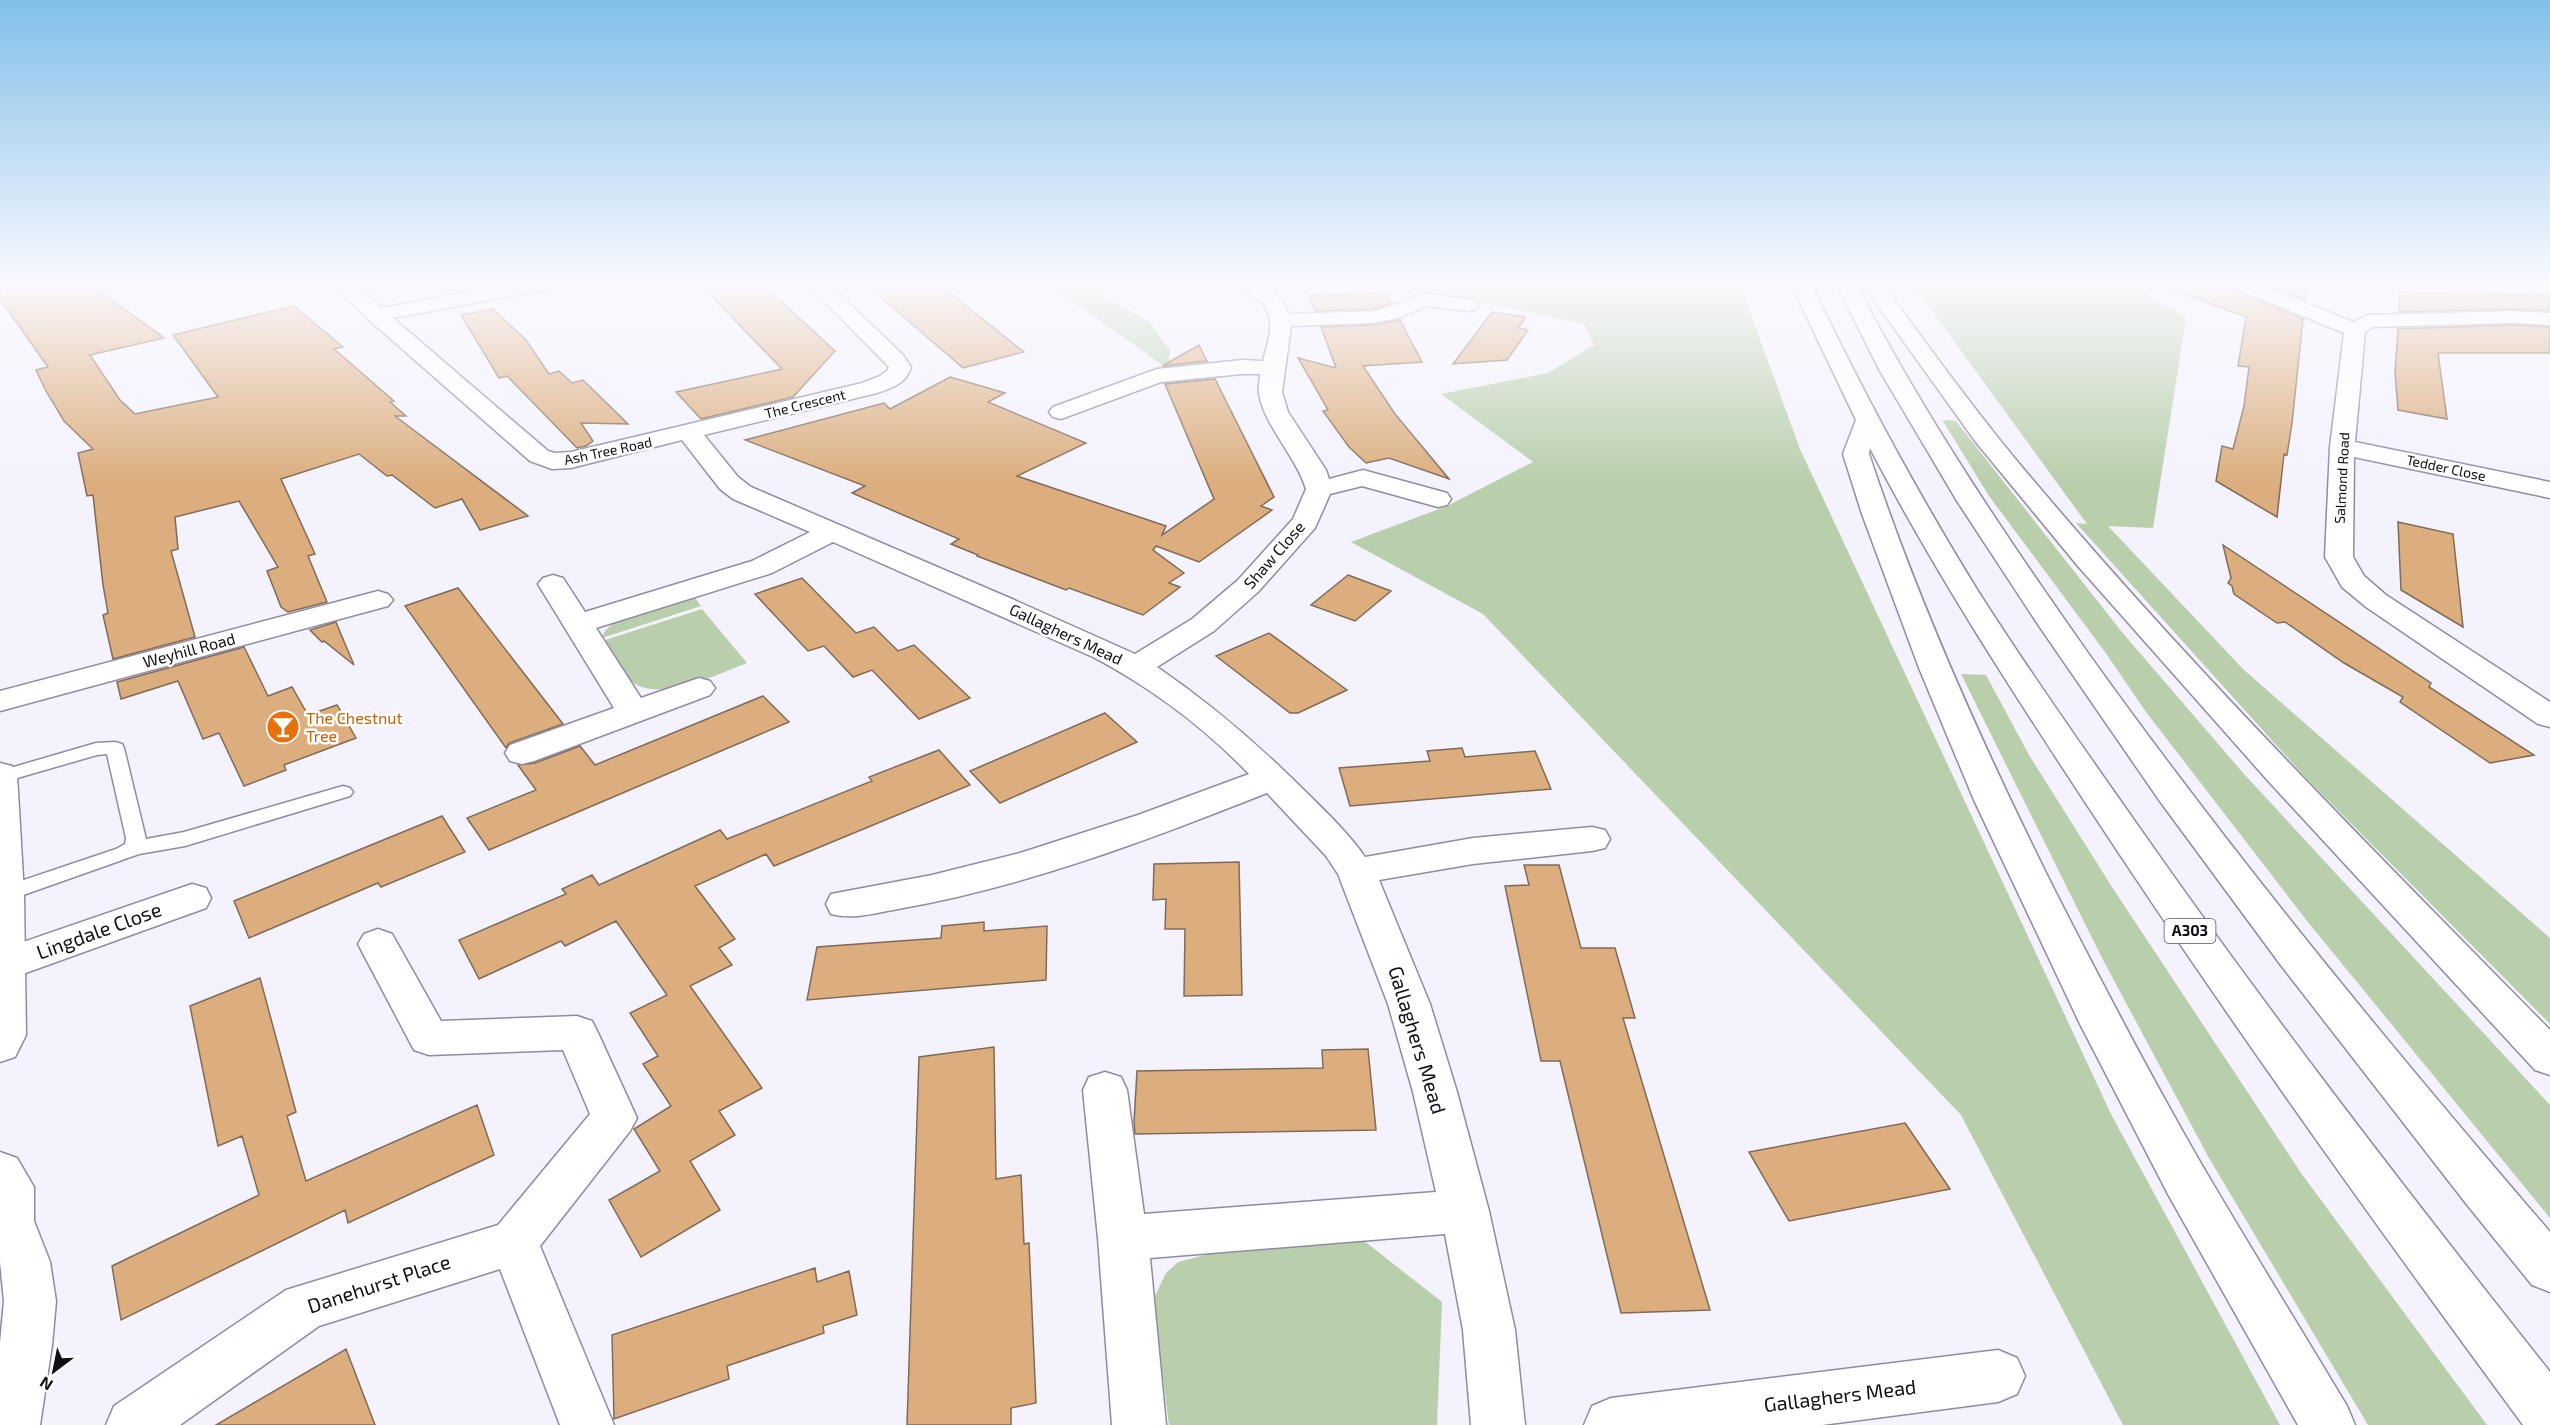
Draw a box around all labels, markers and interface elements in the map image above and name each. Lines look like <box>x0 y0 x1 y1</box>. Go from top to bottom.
street label: The Crescent <box>763 385 847 422</box>
street label: Salmond Road <box>2331 432 2352 524</box>
street label: Ash Tree Road <box>562 433 653 468</box>
street label: Tedder Close <box>2405 451 2487 484</box>
street label: Shaw Close <box>1239 517 1308 592</box>
street label: Gallaghers Mead <box>1007 599 1126 668</box>
street label: Weyhill Road <box>141 628 237 671</box>
place label: The Chestnut Tree <box>306 708 403 745</box>
bar icon: The Chestnut Tree <box>265 709 301 745</box>
street label: Lingdale Close <box>33 896 164 964</box>
road number: A303 <box>2164 919 2216 943</box>
street label: Gallaghers Mead <box>1384 963 1452 1117</box>
street label: Danehurst Place <box>304 1249 453 1317</box>
north arrow <box>24 1341 84 1401</box>
text: N <box>36 1373 56 1395</box>
street label: Gallaghers Mead <box>1762 1374 1917 1416</box>

